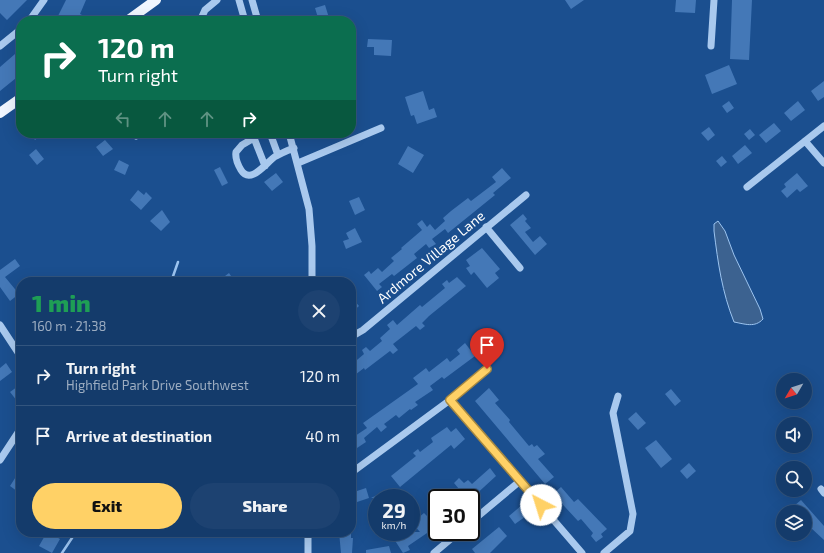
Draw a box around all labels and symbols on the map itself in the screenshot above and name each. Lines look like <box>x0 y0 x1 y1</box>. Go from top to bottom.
street label: Ardmore Village Lane <box>373 207 488 307</box>
pin <box>470 328 504 369</box>
north arrow <box>776 373 812 409</box>
position arrow <box>520 484 562 526</box>
speed limit sign: 30 <box>428 489 480 541</box>

